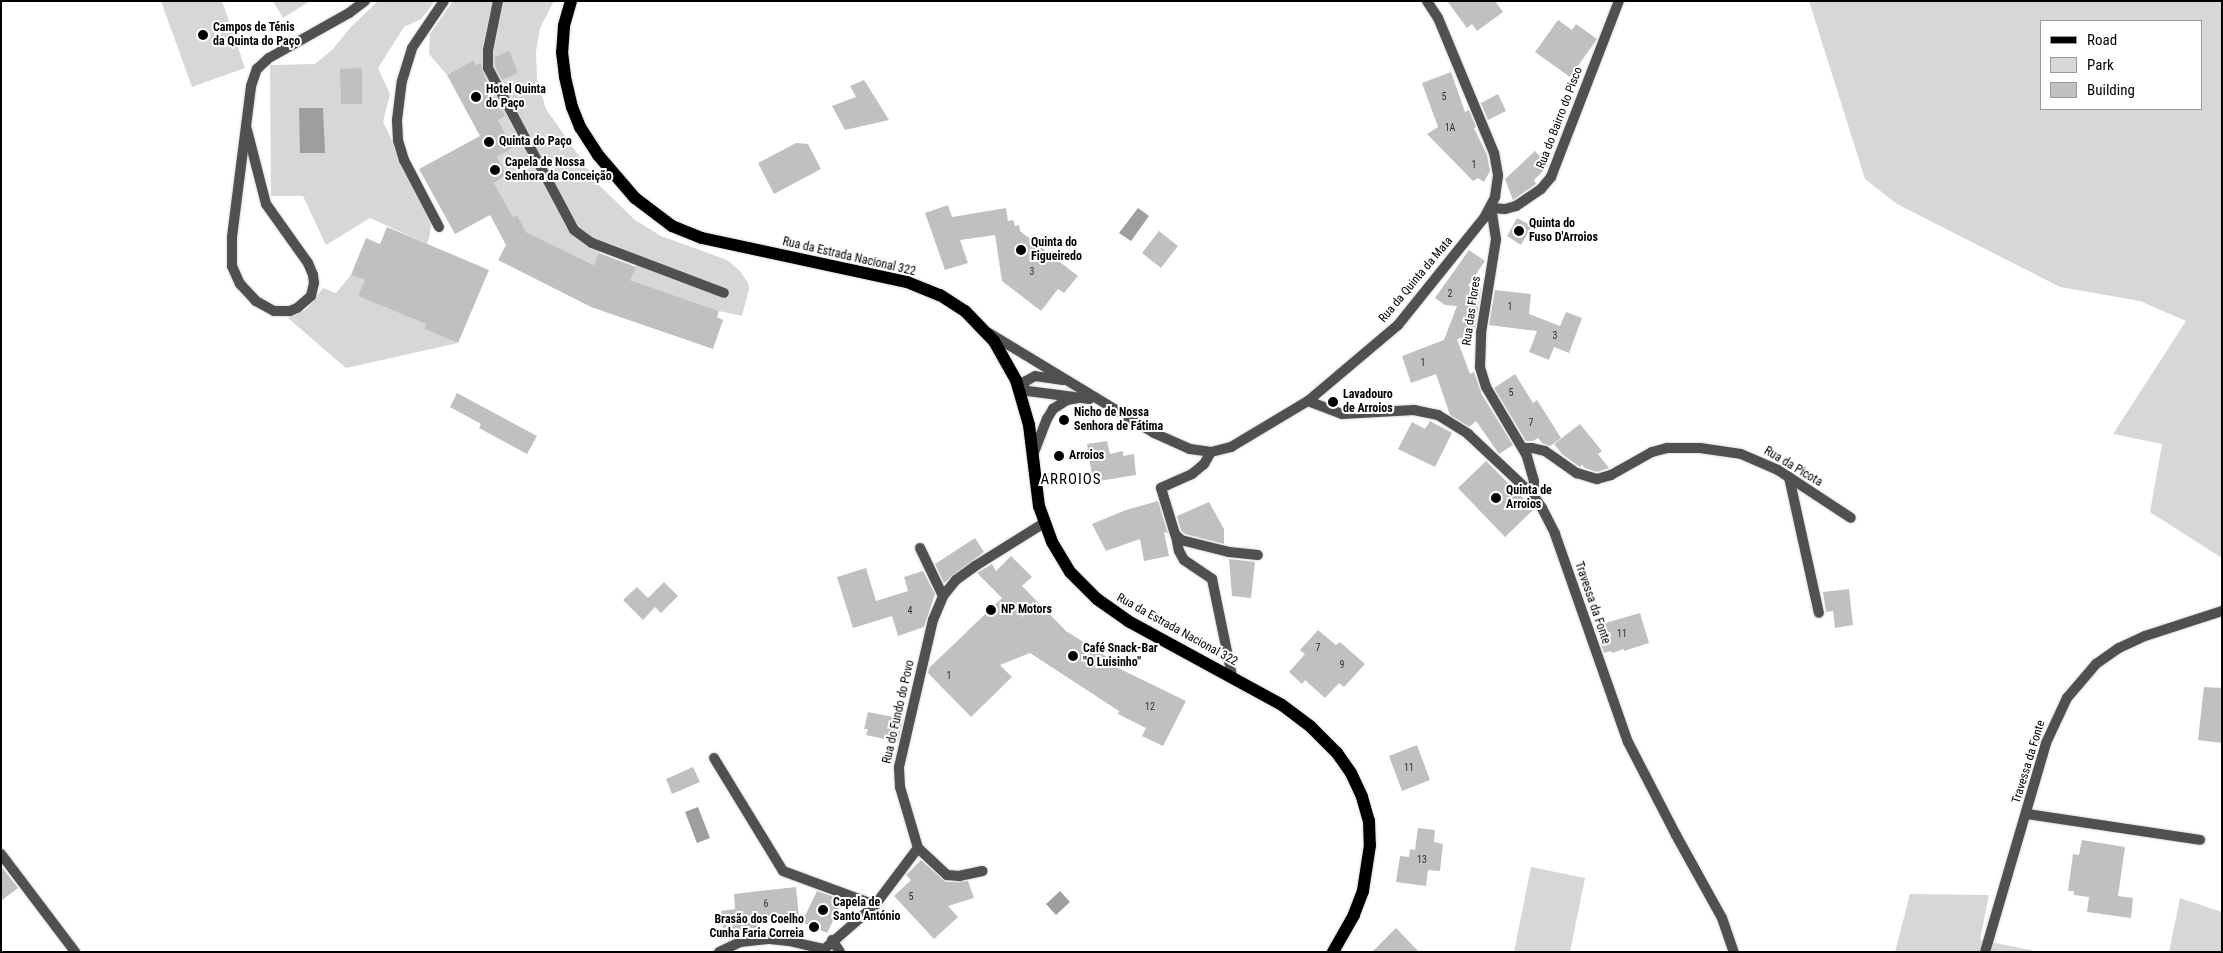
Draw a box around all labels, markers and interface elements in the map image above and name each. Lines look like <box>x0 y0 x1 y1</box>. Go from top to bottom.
legend <box>2040 20 2203 110</box>
place label: Campos de Ténis da Quinta do Paço <box>213 21 300 49</box>
marker: Campos de Ténis da Quinta do Paço <box>197 29 209 41</box>
text: Road <box>2087 31 2117 49</box>
text: Park <box>2087 56 2114 74</box>
street label: Rua do Bairro do Pisco <box>1534 65 1586 171</box>
text: Building <box>2087 81 2135 99</box>
place label: Hotel Quinta do Paço <box>486 83 546 111</box>
marker: Hotel Quinta do Paço <box>470 91 482 103</box>
house number: 5 <box>1442 91 1446 103</box>
house number: 1A <box>1445 122 1455 134</box>
place label: Quinta do Paço <box>499 135 572 149</box>
marker: Quinta do Paço <box>483 136 495 148</box>
place label: Capela de Nossa Senhora da Conceição <box>505 156 612 184</box>
house number: 1 <box>1472 159 1476 171</box>
marker: Capela de Nossa Senhora da Conceição <box>489 164 501 176</box>
place label: Quinta do Fuso D'Arroios <box>1529 217 1598 245</box>
marker: Quinta do Fuso D'Arroios <box>1513 225 1525 237</box>
street label: Rua da Quinta da Mata <box>1376 234 1456 326</box>
street label: Rua da Estrada Nacional 322 <box>781 235 917 279</box>
place label: Quinta do Figueiredo <box>1031 236 1082 264</box>
marker: Quinta do Figueiredo <box>1015 244 1027 256</box>
house number: 3 <box>1030 266 1034 278</box>
street label: Rua das Flores <box>1460 275 1484 347</box>
house number: 2 <box>1448 288 1452 300</box>
house number: 1 <box>1508 301 1512 313</box>
house number: 3 <box>1553 330 1557 342</box>
house number: 1 <box>1421 357 1425 369</box>
house number: 5 <box>1509 387 1513 399</box>
place label: Lavadouro de Arroios <box>1343 388 1393 416</box>
marker: Lavadouro de Arroios <box>1327 396 1339 408</box>
place label: Nicho de Nossa Senhora de Fátima <box>1074 406 1163 434</box>
marker: Nicho de Nossa Senhora de Fátima <box>1058 414 1070 426</box>
house number: 7 <box>1529 417 1533 429</box>
street label: Rua da Picota <box>1761 444 1825 490</box>
place label: Arroios <box>1069 449 1104 463</box>
marker: Arroios <box>1053 450 1065 462</box>
district label: ARROIOS <box>1040 471 1102 489</box>
place label: Quinta de Arroios <box>1506 484 1552 512</box>
marker: Quinta de Arroios <box>1490 492 1502 504</box>
street label: Travessa da Fonte <box>1571 560 1613 646</box>
street label: Rua da Estrada Nacional 322 <box>1114 591 1240 669</box>
place label: NP Motors <box>1001 603 1052 617</box>
marker: NP Motors <box>985 604 997 616</box>
house number: 4 <box>908 605 912 617</box>
house number: 11 <box>1617 628 1627 640</box>
place label: Café Snack-Bar "O Luisinho" <box>1083 642 1158 670</box>
house number: 7 <box>1316 642 1320 654</box>
marker: Café Snack-Bar "O Luisinho" <box>1067 650 1079 662</box>
street label: Rua do Fundo do Povo <box>880 659 918 765</box>
house number: 9 <box>1340 659 1344 671</box>
house number: 1 <box>947 670 951 682</box>
house number: 12 <box>1145 701 1155 713</box>
street label: Travessa da Fonte <box>2010 719 2048 805</box>
house number: 11 <box>1404 762 1414 774</box>
house number: 13 <box>1417 854 1427 866</box>
house number: 5 <box>909 891 913 903</box>
place label: Capela de Santo António <box>833 896 900 924</box>
house number: 6 <box>764 898 768 910</box>
marker: Capela de Santo António <box>817 904 829 916</box>
place label: Brasão dos Coelho Cunha Faria Correia <box>709 913 804 941</box>
marker: Brasão dos Coelho Cunha Faria Correia <box>808 921 820 933</box>

